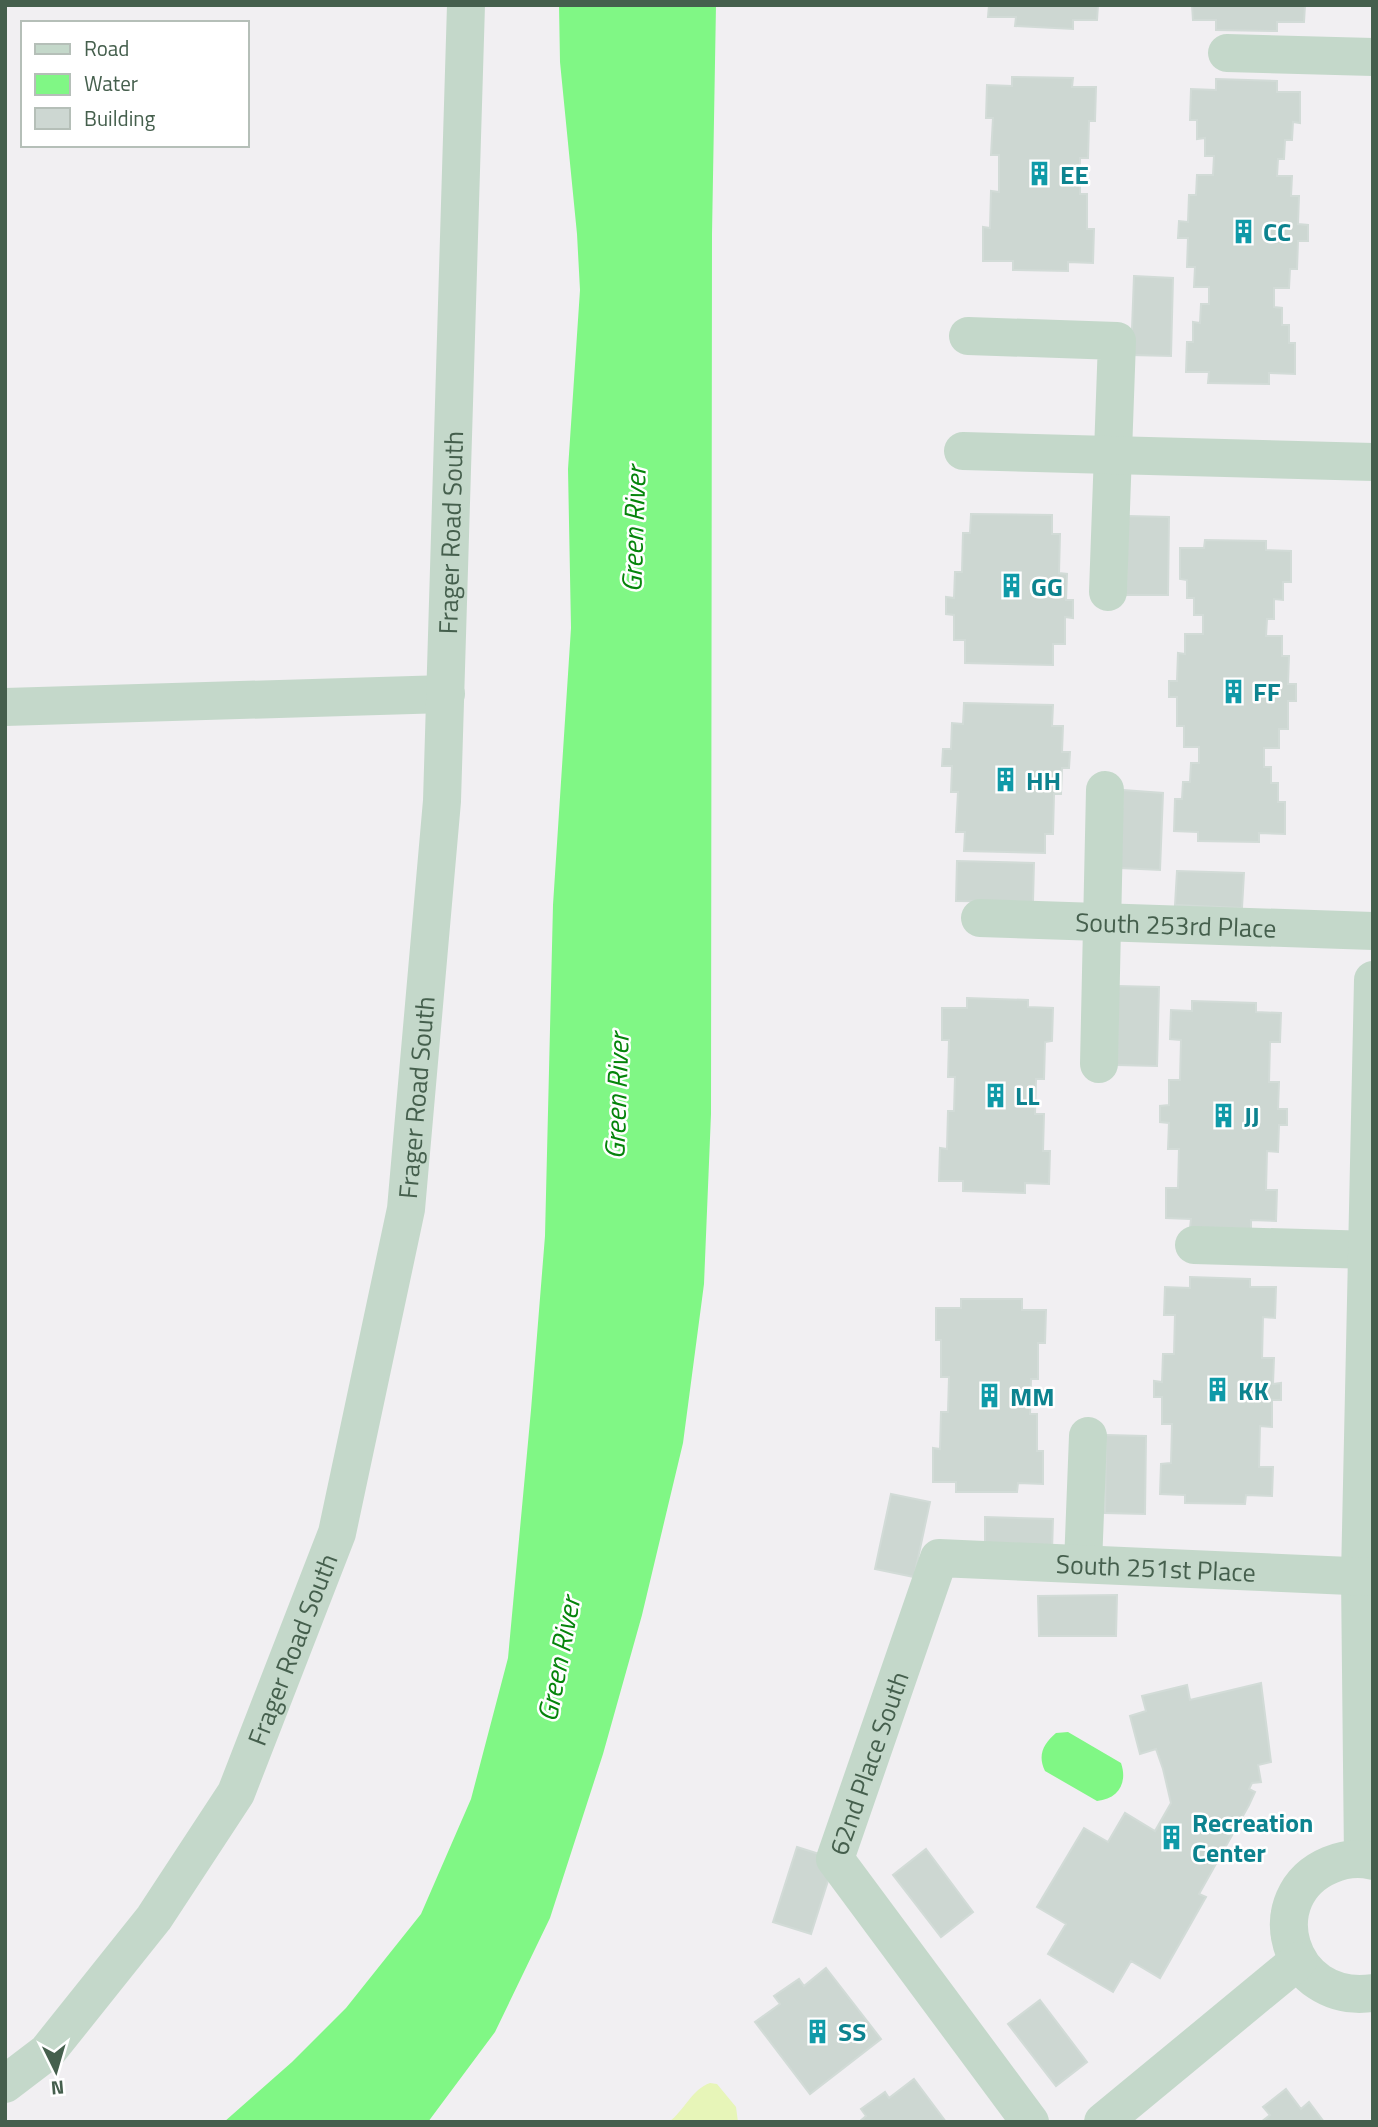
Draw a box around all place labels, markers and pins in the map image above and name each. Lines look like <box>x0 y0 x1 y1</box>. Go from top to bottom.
place label: EE <box>1060 155 1089 194</box>
building icon: EE <box>1026 160 1054 188</box>
place label: CC <box>1263 212 1291 251</box>
building icon: CC <box>1229 217 1257 245</box>
place label: GG <box>1031 567 1063 606</box>
building icon: GG <box>997 572 1025 600</box>
place label: FF <box>1253 672 1281 711</box>
building icon: FF <box>1219 677 1247 705</box>
place label: HH <box>1026 761 1061 800</box>
building icon: HH <box>992 766 1020 794</box>
place label: LL <box>1015 1076 1040 1115</box>
building icon: LL <box>981 1081 1009 1109</box>
place label: JJ <box>1244 1096 1260 1135</box>
building icon: JJ <box>1210 1101 1238 1129</box>
place label: KK <box>1238 1371 1269 1410</box>
building icon: KK <box>1204 1376 1232 1404</box>
place label: MM <box>1010 1377 1055 1416</box>
building icon: MM <box>976 1382 1004 1410</box>
place label: Recreation Center <box>1192 1803 1313 1872</box>
building icon: Recreation Center <box>1158 1823 1186 1851</box>
place label: SS <box>838 2012 866 2051</box>
building icon: SS <box>804 2017 832 2045</box>

